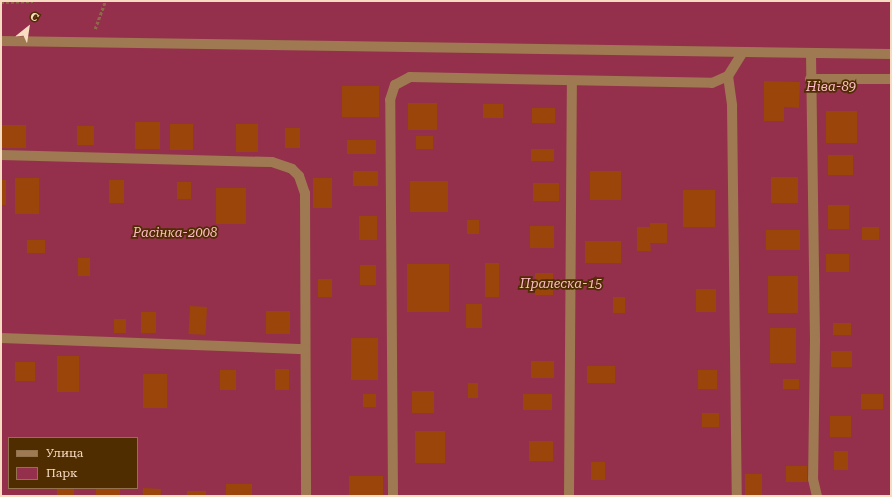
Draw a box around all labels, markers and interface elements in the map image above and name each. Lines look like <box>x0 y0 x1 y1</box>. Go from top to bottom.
north arrow <box>8 8 48 48</box>
text: С <box>28 10 41 25</box>
park label: Ніва-89 <box>806 79 856 95</box>
park label: Расінка-2008 <box>133 225 217 241</box>
park label: Пралеска-15 <box>520 276 602 292</box>
legend <box>8 437 138 489</box>
text: Улица <box>46 446 83 460</box>
text: Парк <box>46 466 78 480</box>

